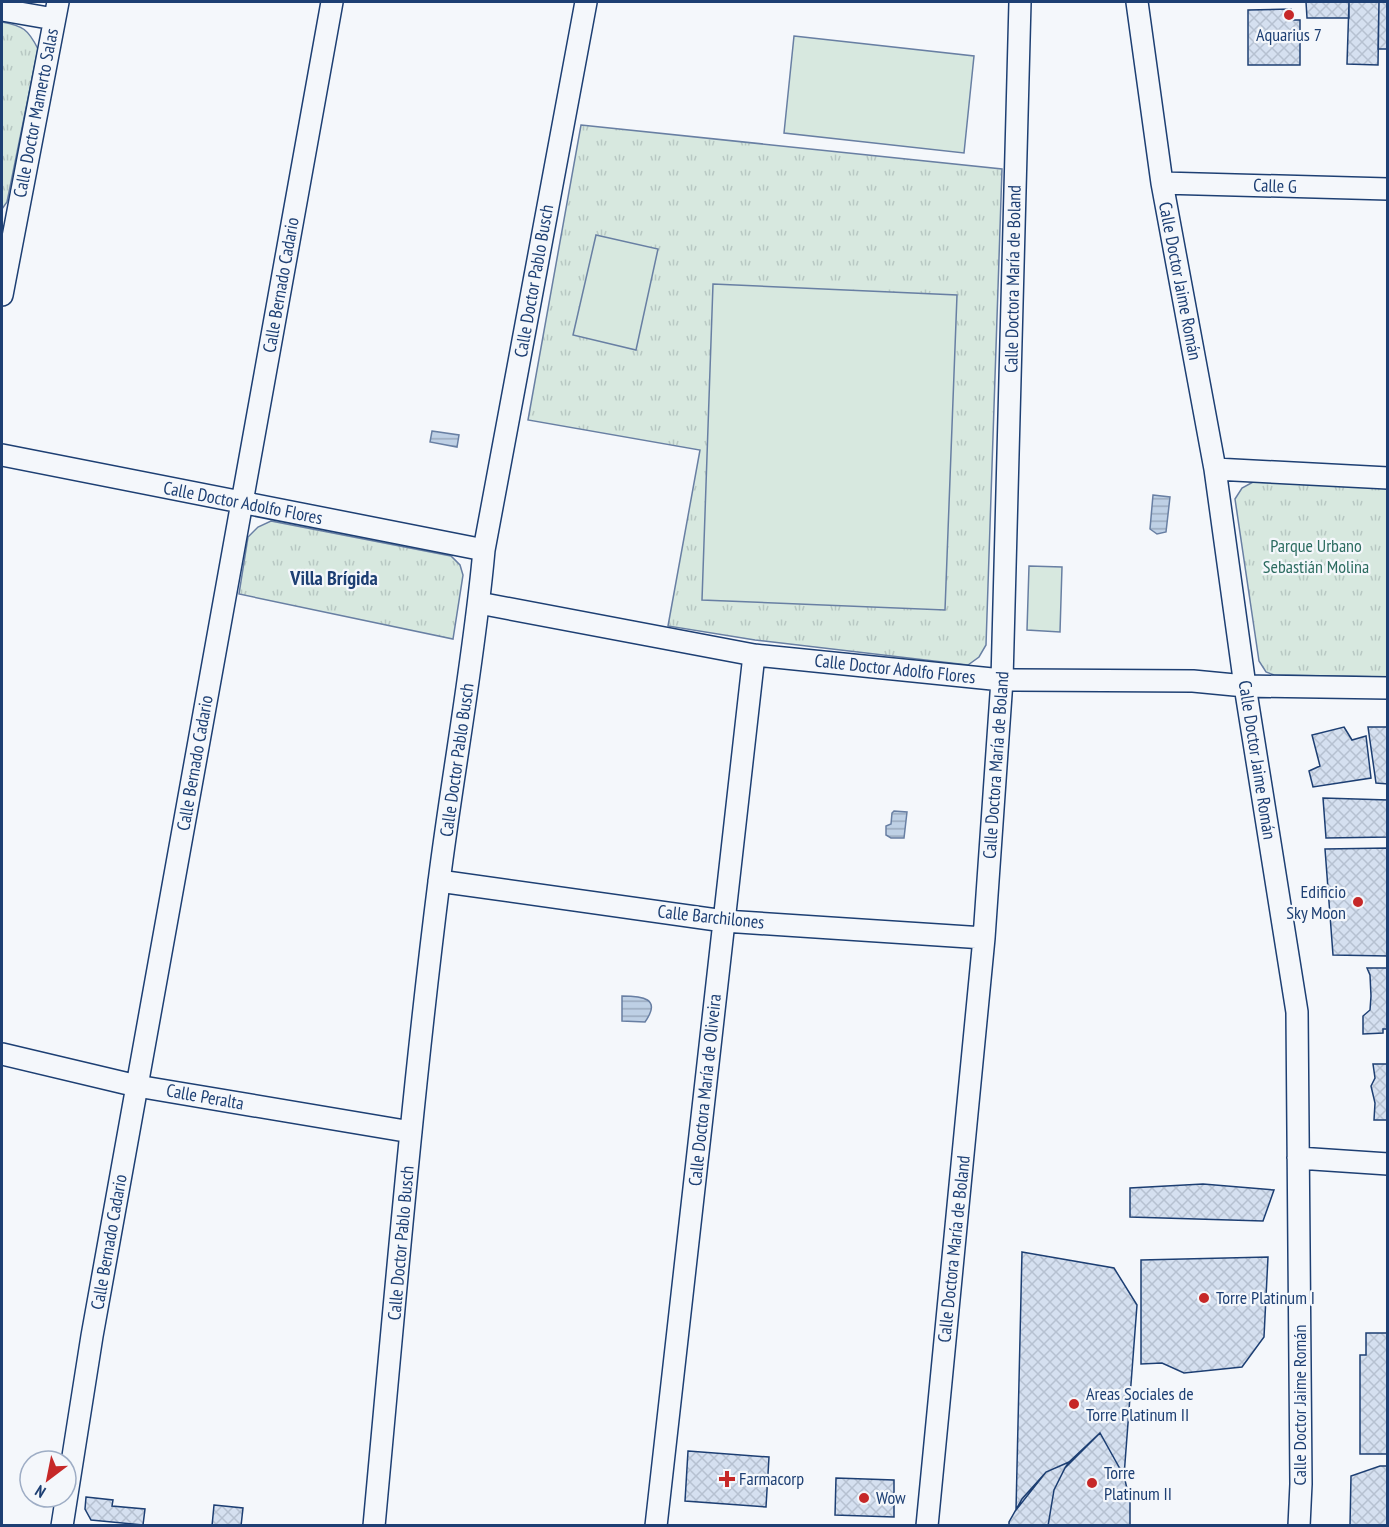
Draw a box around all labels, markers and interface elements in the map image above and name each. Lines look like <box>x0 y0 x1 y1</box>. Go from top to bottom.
marker: Aquarius 7 <box>1282 8 1296 22</box>
place label: Aquarius 7 <box>1256 23 1322 46</box>
street label: Calle Doctor Mamerto Salas <box>8 26 63 199</box>
street label: Calle G <box>1253 173 1297 198</box>
street label: Calle Doctora María de Boland <box>999 185 1026 373</box>
street label: Calle Doctor Jaime Román <box>1154 200 1207 362</box>
street label: Calle Doctor Pablo Busch <box>509 203 558 359</box>
street label: Calle Bernado Cadario <box>257 215 304 354</box>
street label: Calle Doctor Adolfo Flores <box>162 476 325 529</box>
park label: Parque Urbano Sebastián Molina <box>1263 534 1369 578</box>
district label: Villa Brígida <box>289 565 378 591</box>
street label: Calle Doctor Adolfo Flores <box>814 649 977 688</box>
street label: Calle Doctora María de Boland <box>977 670 1014 859</box>
street label: Calle Doctor Jaime Román <box>1234 679 1281 841</box>
street label: Calle Doctor Pablo Busch <box>434 682 479 838</box>
street label: Calle Bernado Cadario <box>171 693 218 832</box>
place label: Edificio Sky Moon <box>1286 880 1346 924</box>
marker: Edificio Sky Moon <box>1351 895 1365 909</box>
street label: Calle Barchilones <box>657 899 766 934</box>
street label: Calle Doctora María de Oliveira <box>683 993 726 1187</box>
street label: Calle Peralta <box>165 1078 246 1115</box>
street label: Calle Doctora María de Boland <box>932 1154 975 1344</box>
street label: Calle Doctor Pablo Busch <box>382 1165 419 1321</box>
street label: Calle Bernado Cadario <box>85 1172 132 1311</box>
place label: Torre Platinum I <box>1216 1286 1315 1309</box>
marker: Torre Platinum I <box>1197 1291 1211 1305</box>
street label: Calle Doctor Jaime Román <box>1288 1325 1311 1485</box>
place label: Areas Sociales de Torre Platinum II <box>1086 1382 1194 1426</box>
marker: Areas Sociales de Torre Platinum II <box>1067 1397 1081 1411</box>
north arrow <box>18 1449 78 1509</box>
place label: Torre Platinum II <box>1104 1461 1172 1505</box>
place label: Farmacorp <box>739 1467 804 1490</box>
marker: Farmacorp <box>720 1472 734 1486</box>
marker: Torre Platinum II <box>1085 1476 1099 1490</box>
text: N <box>31 1481 49 1502</box>
place label: Wow <box>876 1486 906 1509</box>
marker: Wow <box>857 1491 871 1505</box>

